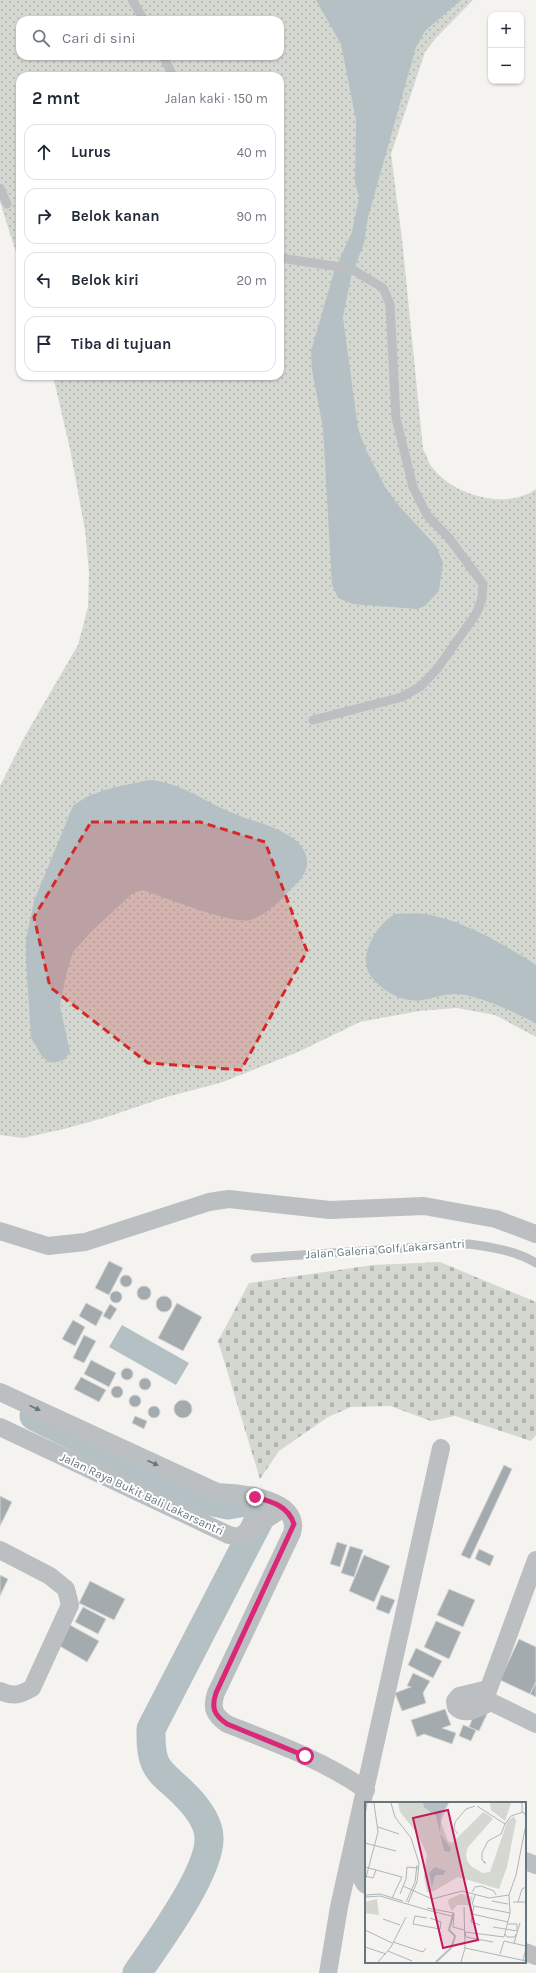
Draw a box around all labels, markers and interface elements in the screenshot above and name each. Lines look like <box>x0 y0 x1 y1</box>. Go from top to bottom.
map controls <box>488 12 524 84</box>
button: + <box>488 12 524 48</box>
search box <box>16 16 284 60</box>
icon: search <box>30 27 52 49</box>
text: Cari di sini <box>62 29 136 47</box>
button: − <box>488 48 524 84</box>
text: 2 mnt <box>32 88 80 108</box>
text: Jalan kaki · 150 m <box>165 91 268 106</box>
icon: ahead <box>33 141 55 163</box>
text: Lurus <box>71 143 111 161</box>
text: 40 m <box>237 145 267 160</box>
icon: right <box>33 205 55 227</box>
text: Belok kanan <box>71 207 160 225</box>
text: 90 m <box>236 209 267 224</box>
icon: left <box>33 269 55 291</box>
text: Belok kiri <box>71 271 139 289</box>
text: 20 m <box>237 273 267 288</box>
icon: arrive <box>33 333 55 355</box>
text: Tiba di tujuan <box>71 335 171 353</box>
street label: Jalan Galeria Golf Lakarsantri <box>305 1236 465 1262</box>
one-way arrow <box>30 1405 41 1411</box>
street label: Jalan Raya Bukit Bali Lakarsantri <box>58 1450 226 1538</box>
one-way arrow <box>148 1460 159 1466</box>
route end <box>246 1488 264 1506</box>
route start <box>296 1747 314 1765</box>
inset map <box>365 1802 526 1963</box>

